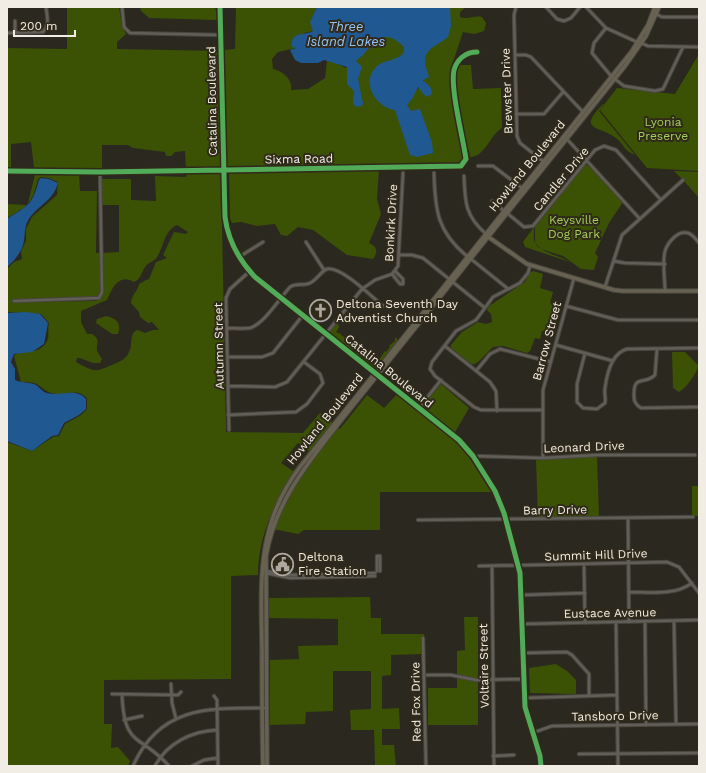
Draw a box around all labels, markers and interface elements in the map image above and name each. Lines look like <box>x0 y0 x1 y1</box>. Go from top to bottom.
scale bar <box>14 12 75 38</box>
text: 200 m <box>20 19 57 33</box>
water label: Three Island Lakes <box>307 19 386 49</box>
street label: Catalina Boulevard <box>204 46 220 156</box>
street label: Brewster Drive <box>499 48 515 134</box>
park label: Lyonia Preserve <box>638 115 688 143</box>
street label: Howland Boulevard <box>486 118 568 214</box>
street label: Candler Drive <box>530 144 592 214</box>
street label: Sixma Road <box>265 151 333 167</box>
street label: Bonkirk Drive <box>382 184 400 262</box>
park label: Keysville Dog Park <box>548 213 600 241</box>
place label: Deltona Seventh Day Adventist Church <box>336 297 459 325</box>
church icon: Deltona Seventh Day Adventist Church <box>308 298 334 324</box>
street label: Barrow Street <box>530 300 564 382</box>
street label: Autumn Street <box>211 303 227 389</box>
street label: Catalina Boulevard <box>342 331 436 411</box>
street label: Howland Boulevard <box>284 371 366 467</box>
street label: Leonard Drive <box>543 439 625 455</box>
street label: Barry Drive <box>523 502 587 518</box>
street label: Summit Hill Drive <box>544 546 648 564</box>
place label: Deltona Fire Station <box>298 550 366 578</box>
public building icon: Deltona Fire Station <box>269 551 295 577</box>
street label: Eustace Avenue <box>564 605 657 621</box>
street label: Voltaire Street <box>476 624 492 708</box>
street label: Red Fox Drive <box>408 662 424 742</box>
street label: Tansboro Drive <box>571 708 659 724</box>

